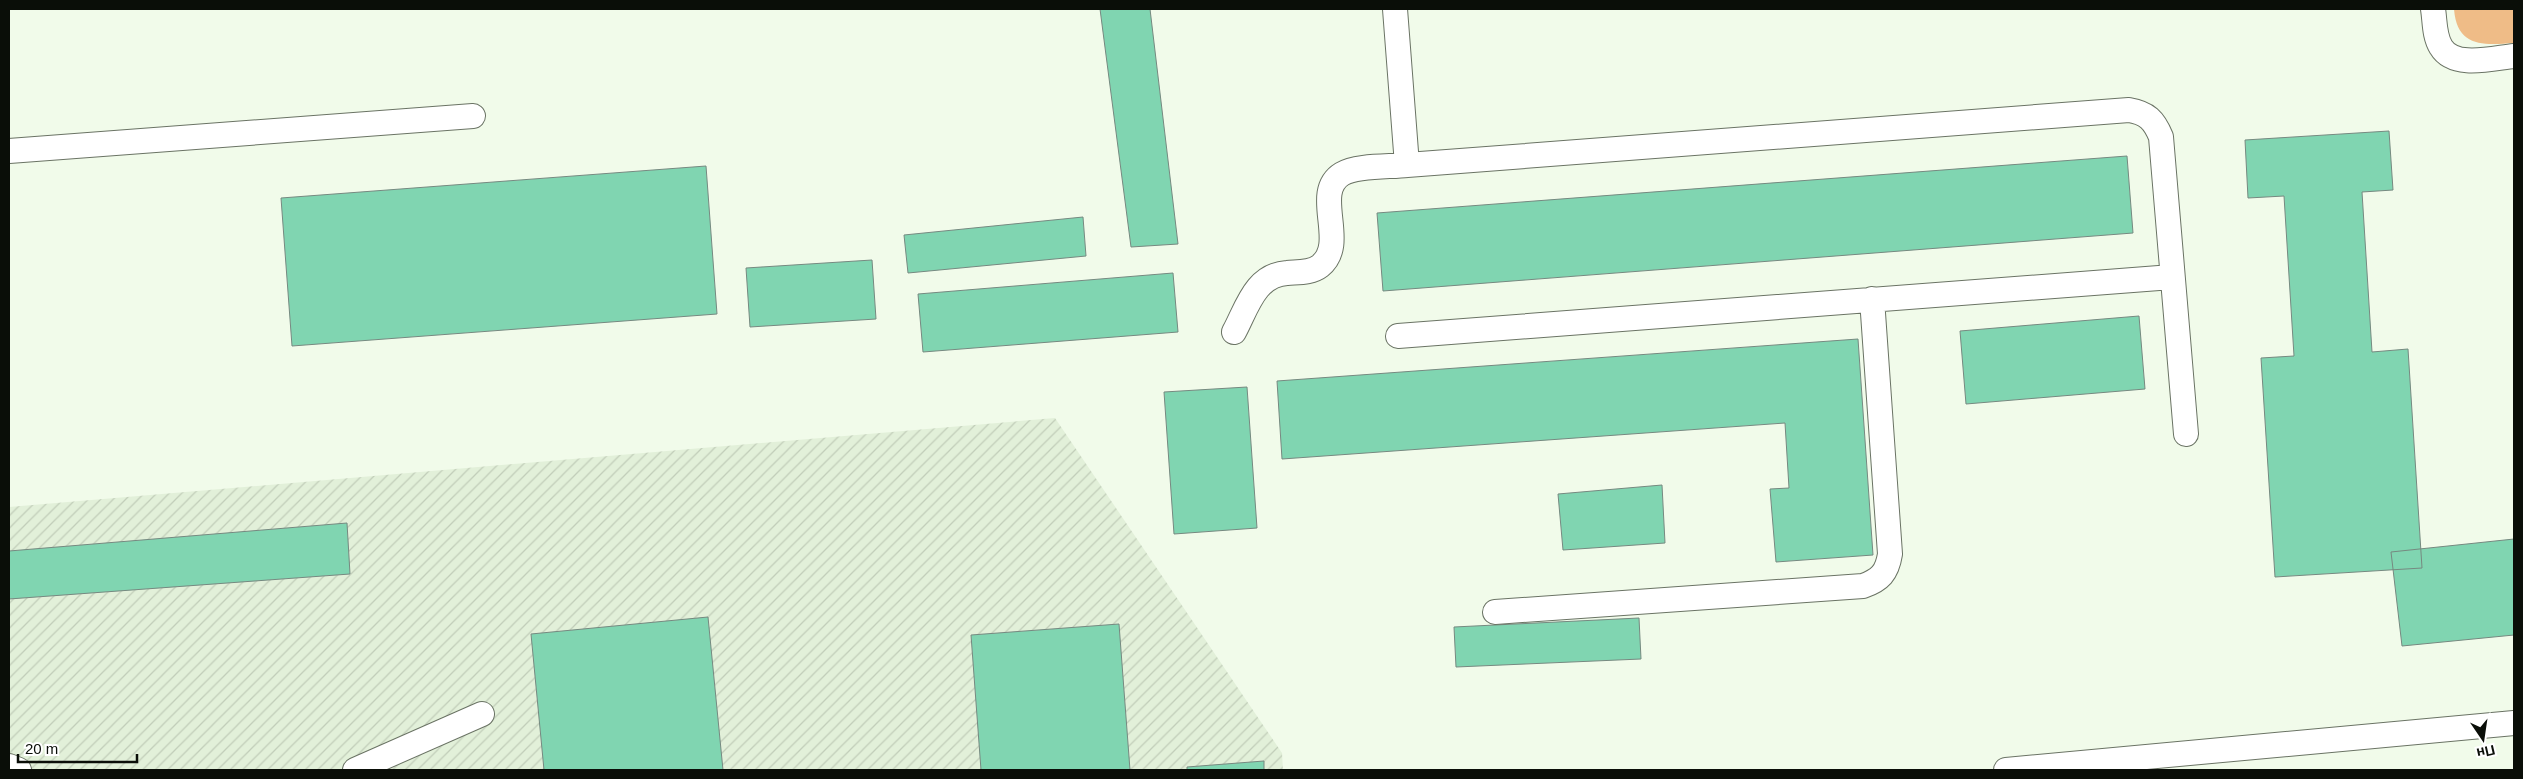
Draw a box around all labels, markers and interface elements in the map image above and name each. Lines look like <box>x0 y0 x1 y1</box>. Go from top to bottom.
north arrow <box>2458 714 2508 764</box>
scale bar <box>18 732 136 764</box>
text: 20 m <box>25 740 58 757</box>
text: Пн <box>2475 742 2497 762</box>

